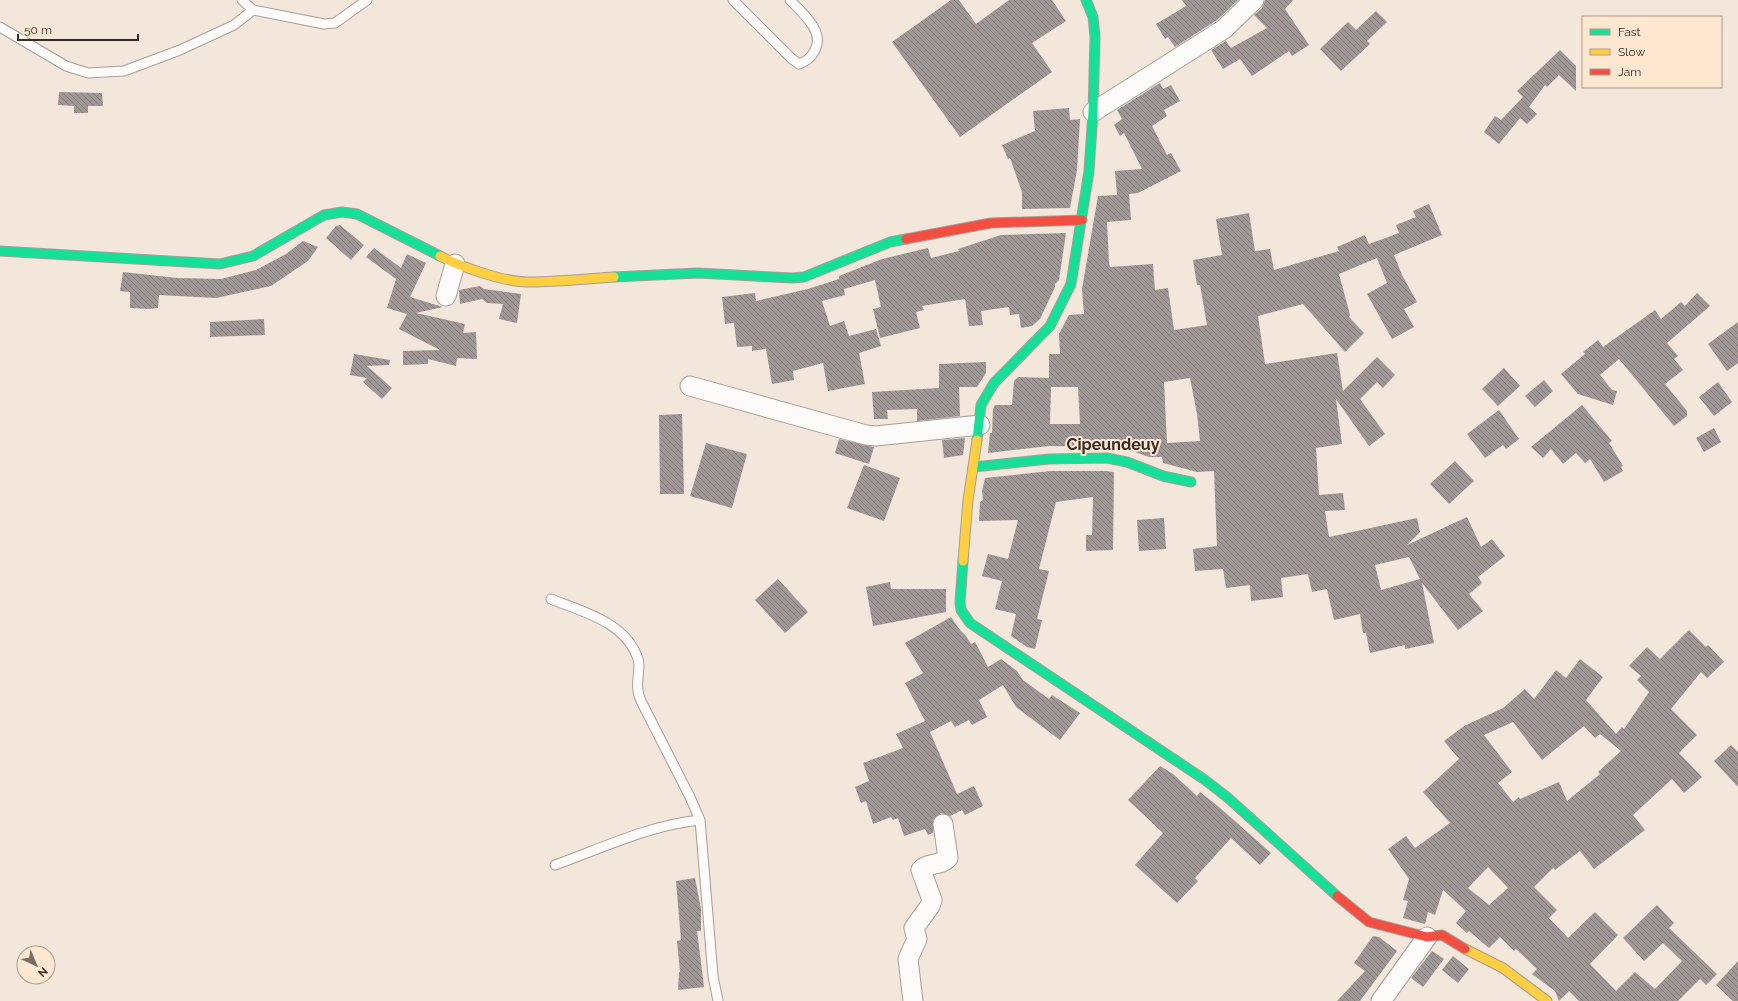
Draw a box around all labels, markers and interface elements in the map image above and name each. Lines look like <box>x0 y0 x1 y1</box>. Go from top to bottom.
scale bar <box>18 16 138 42</box>
legend <box>1582 16 1722 88</box>
text: 50 m <box>24 23 52 37</box>
text: Fast <box>1618 25 1641 39</box>
text: Slow <box>1618 45 1645 59</box>
text: Jam <box>1618 65 1641 79</box>
district label: Cipeundeuy <box>1067 435 1160 454</box>
north arrow <box>16 945 56 985</box>
text: N <box>35 964 50 979</box>

